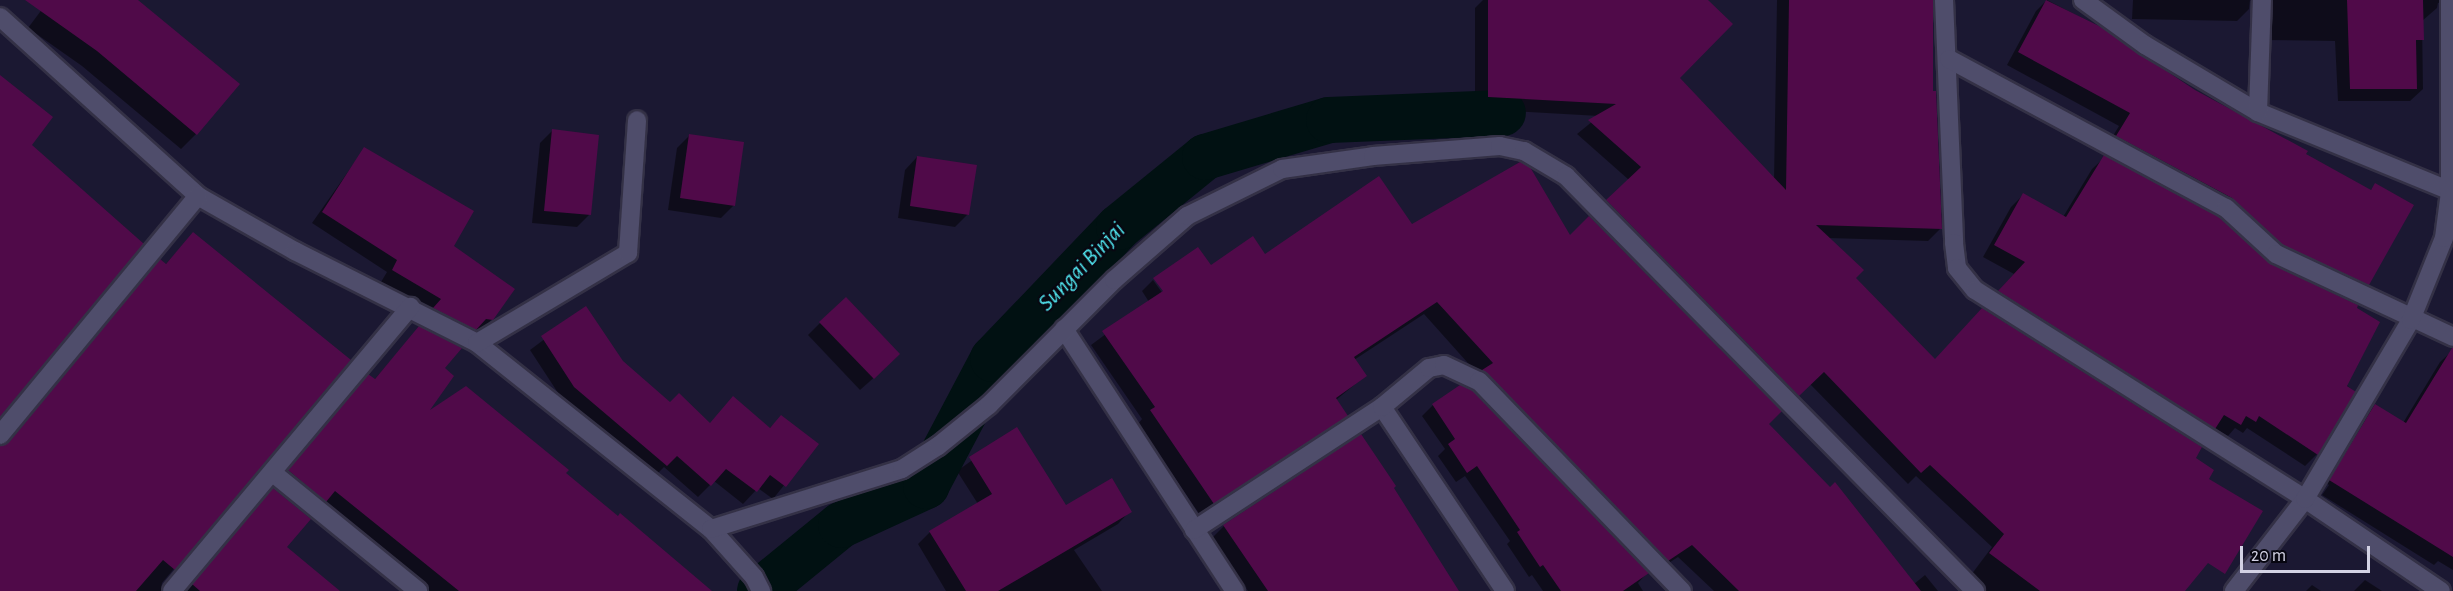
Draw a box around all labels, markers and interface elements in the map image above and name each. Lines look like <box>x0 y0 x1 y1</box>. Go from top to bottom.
water label: Sungai Binjai <box>1032 216 1132 318</box>
scale bar <box>2243 534 2374 572</box>
text: 20 m <box>2251 547 2286 565</box>

